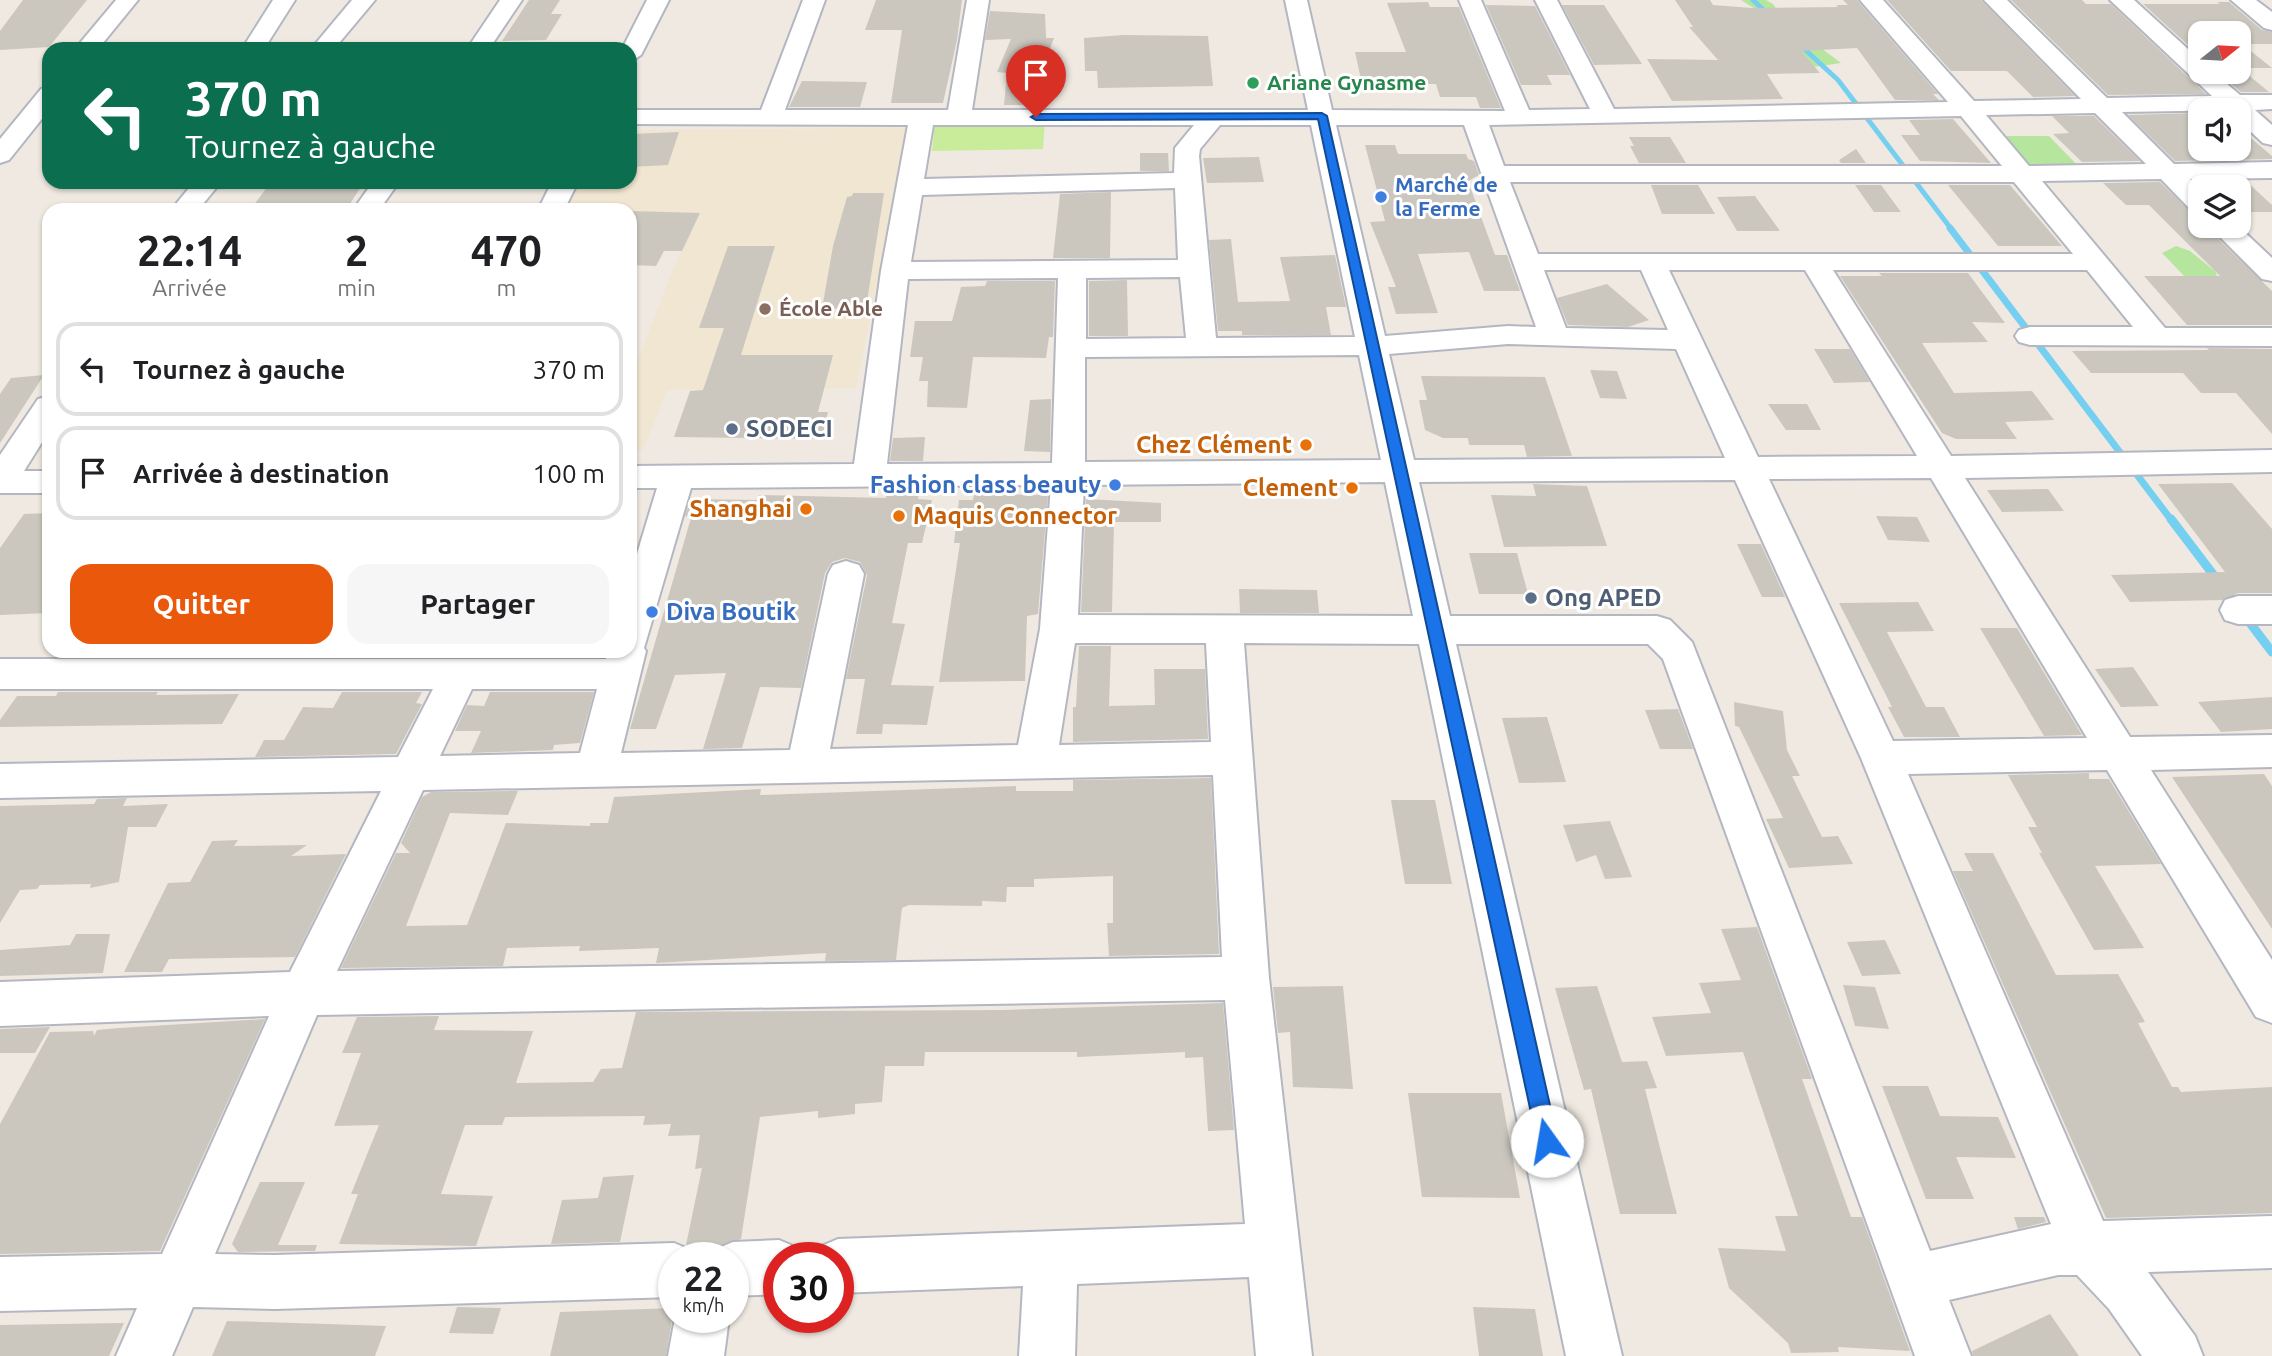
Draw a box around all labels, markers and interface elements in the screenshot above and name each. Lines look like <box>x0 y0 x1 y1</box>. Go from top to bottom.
north arrow <box>2188 21 2250 84</box>
map controls <box>2188 21 2251 238</box>
pin <box>1006 45 1066 117</box>
icon: arrive <box>1017 56 1055 94</box>
icon: left <box>70 70 161 161</box>
text: 370 m <box>185 70 322 125</box>
place label: Ariane Gynasme <box>1267 70 1426 94</box>
marker: Ariane Gynasme <box>1245 75 1261 91</box>
button: sound <box>2188 98 2251 161</box>
text: Tournez à gauche <box>185 128 436 164</box>
place label: Marché de la Ferme <box>1395 172 1498 220</box>
button: layers <box>2188 175 2251 238</box>
marker: Marché de la Ferme <box>1373 189 1389 205</box>
text: 22:14 <box>137 227 242 274</box>
text: 2 <box>345 227 368 274</box>
text: 470 <box>471 227 542 274</box>
text: Arrivée <box>152 275 227 300</box>
text: min <box>337 275 376 300</box>
text: m <box>496 275 516 300</box>
place label: École Able <box>779 296 883 320</box>
marker: École Able <box>757 301 773 317</box>
icon: left <box>74 350 112 388</box>
text: Tournez à gauche <box>133 355 345 384</box>
text: 370 m <box>533 355 605 384</box>
place label: SODECI <box>746 415 833 442</box>
marker: SODECI <box>724 421 740 437</box>
place label: Chez Clément <box>1136 431 1292 458</box>
marker: Chez Clément <box>1298 437 1314 453</box>
icon: arrive <box>74 454 112 492</box>
text: Arrivée à destination <box>133 459 389 488</box>
text: 100 m <box>533 459 605 488</box>
place label: Fashion class beauty <box>870 471 1101 498</box>
place label: Clement <box>1243 474 1338 501</box>
marker: Fashion class beauty <box>1107 477 1123 493</box>
marker: Clement <box>1344 480 1360 496</box>
place label: Shanghai <box>689 495 792 522</box>
marker: Shanghai <box>798 501 814 517</box>
place label: Maquis Connector <box>913 502 1117 529</box>
marker: Maquis Connector <box>891 508 907 524</box>
button: Quitter <box>70 564 333 644</box>
button: Partager <box>347 564 609 644</box>
place label: Ong APED <box>1545 584 1662 611</box>
marker: Ong APED <box>1523 590 1539 606</box>
place label: Diva Boutik <box>666 598 797 625</box>
marker: Diva Boutik <box>644 604 660 620</box>
position arrow <box>1510 1104 1584 1178</box>
speed limit sign: 30 <box>763 1242 854 1333</box>
text: 22 <box>684 1258 723 1298</box>
text: km/h <box>683 1295 724 1315</box>

